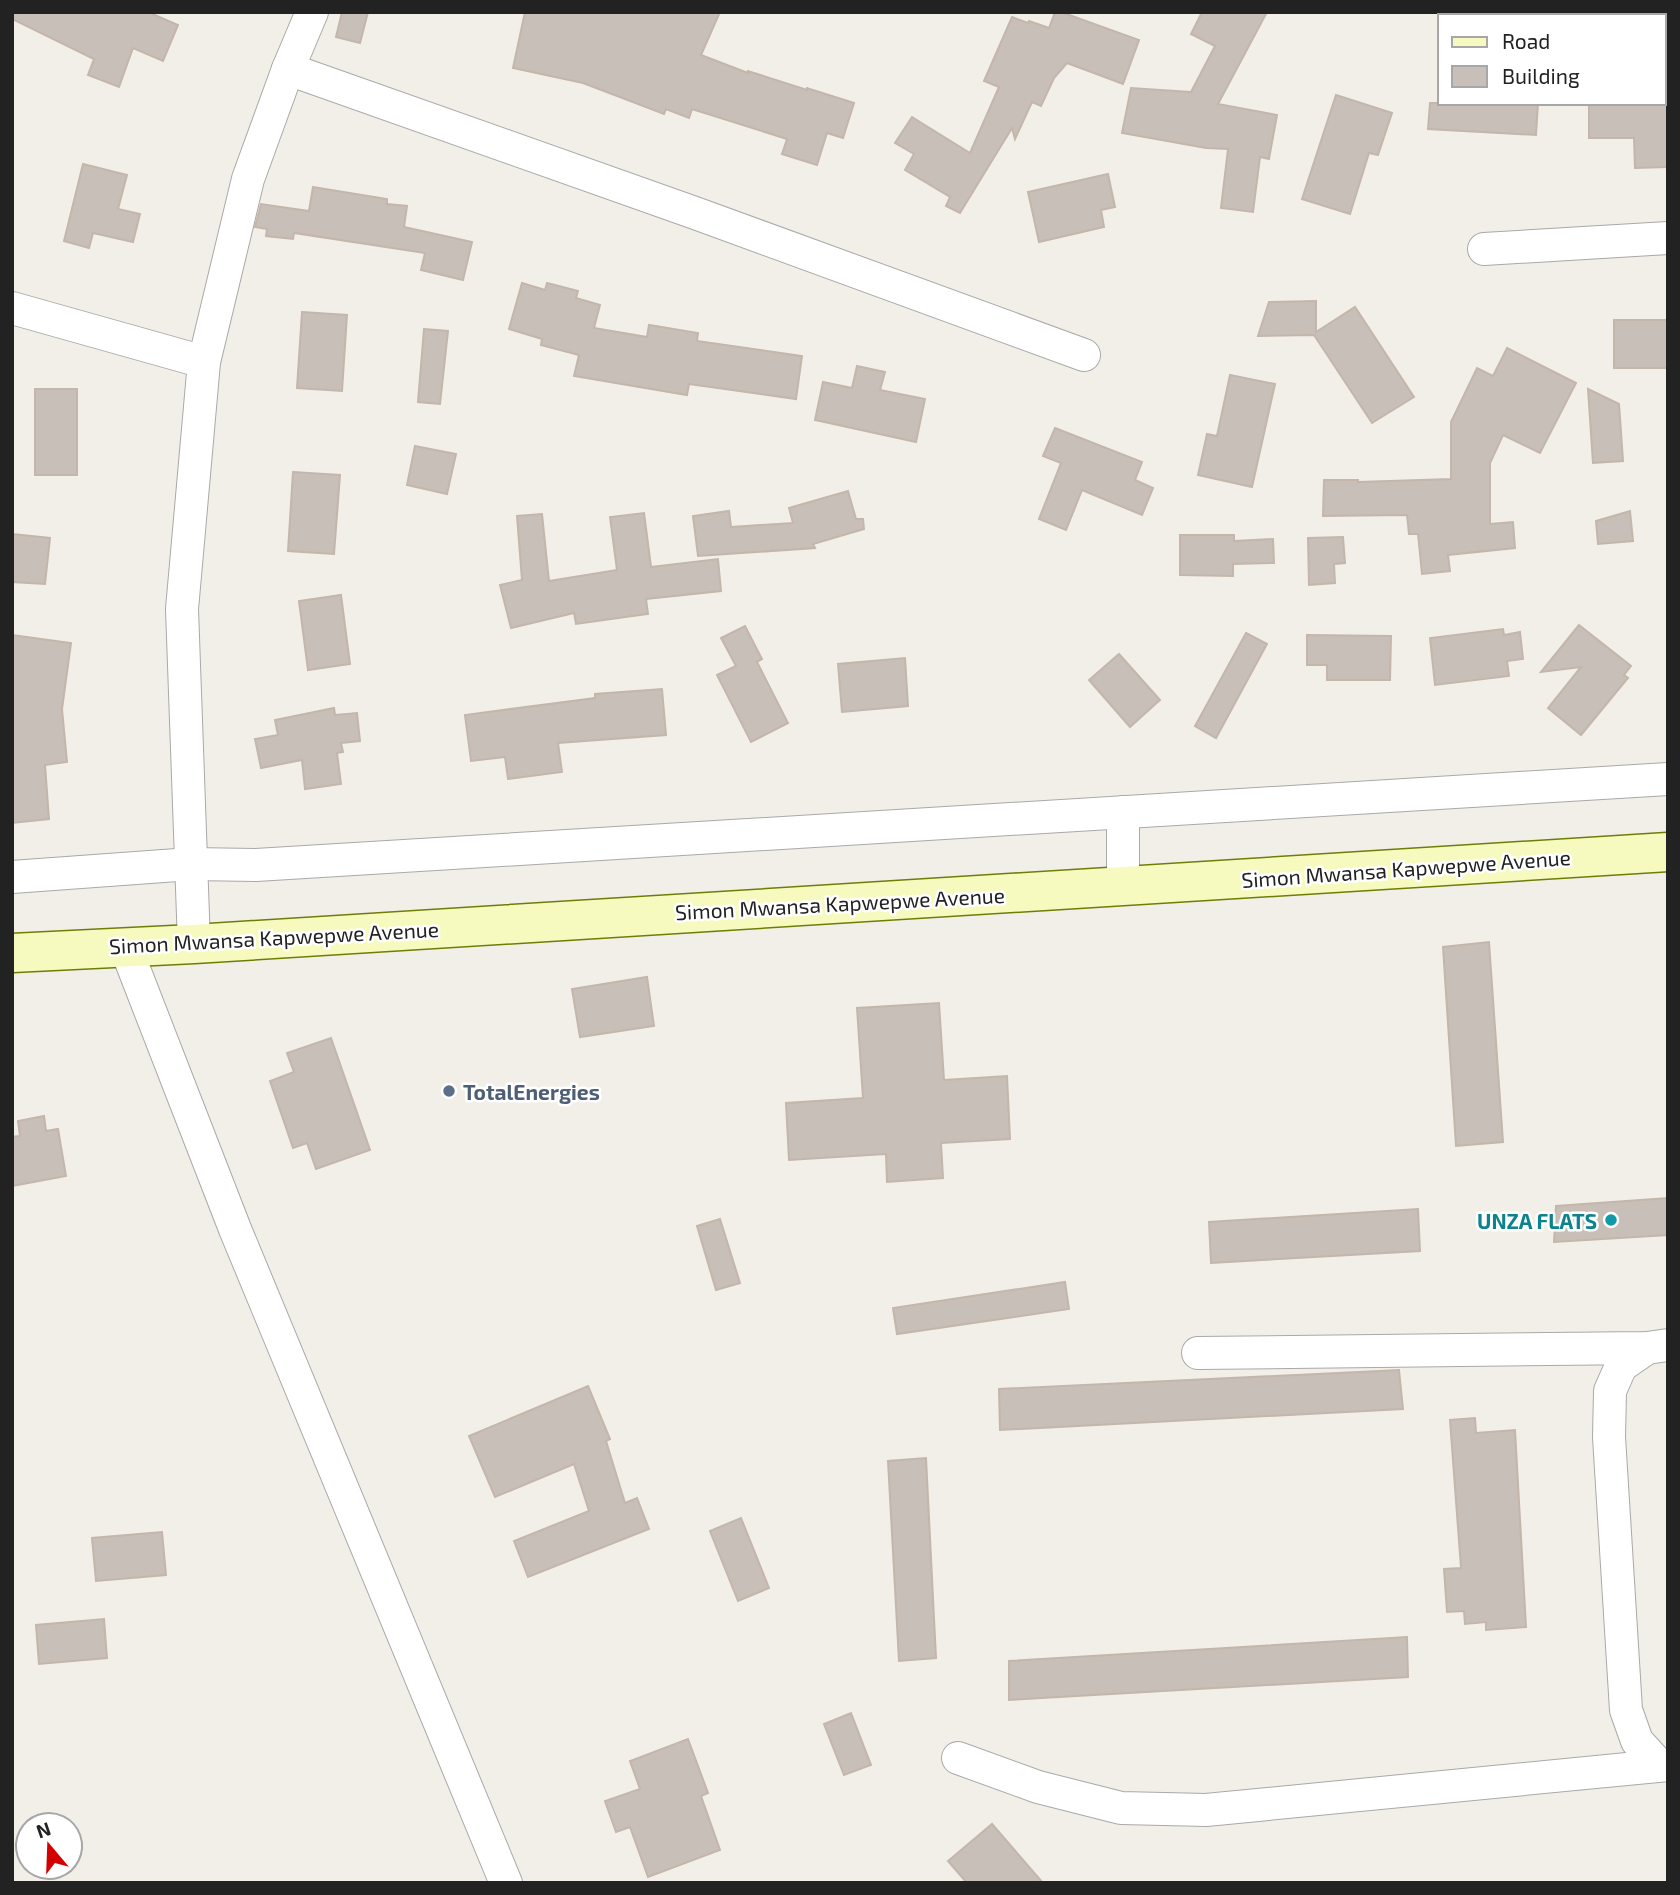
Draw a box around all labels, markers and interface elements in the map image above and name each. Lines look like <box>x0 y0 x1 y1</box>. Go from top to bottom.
legend <box>1438 14 1666 105</box>
text: Road <box>1502 28 1550 53</box>
text: Building <box>1502 63 1580 88</box>
street label: Simon Mwansa Kapwepwe Avenue <box>1240 844 1572 892</box>
street label: Simon Mwansa Kapwepwe Avenue <box>674 882 1006 924</box>
street label: Simon Mwansa Kapwepwe Avenue <box>108 916 440 958</box>
place label: TotalEnergies <box>463 1079 600 1104</box>
marker: TotalEnergies <box>441 1083 457 1099</box>
place label: UNZA FLATS <box>1477 1208 1597 1233</box>
marker: UNZA FLATS <box>1603 1212 1619 1228</box>
north arrow <box>14 1811 84 1881</box>
text: N <box>33 1816 54 1843</box>

